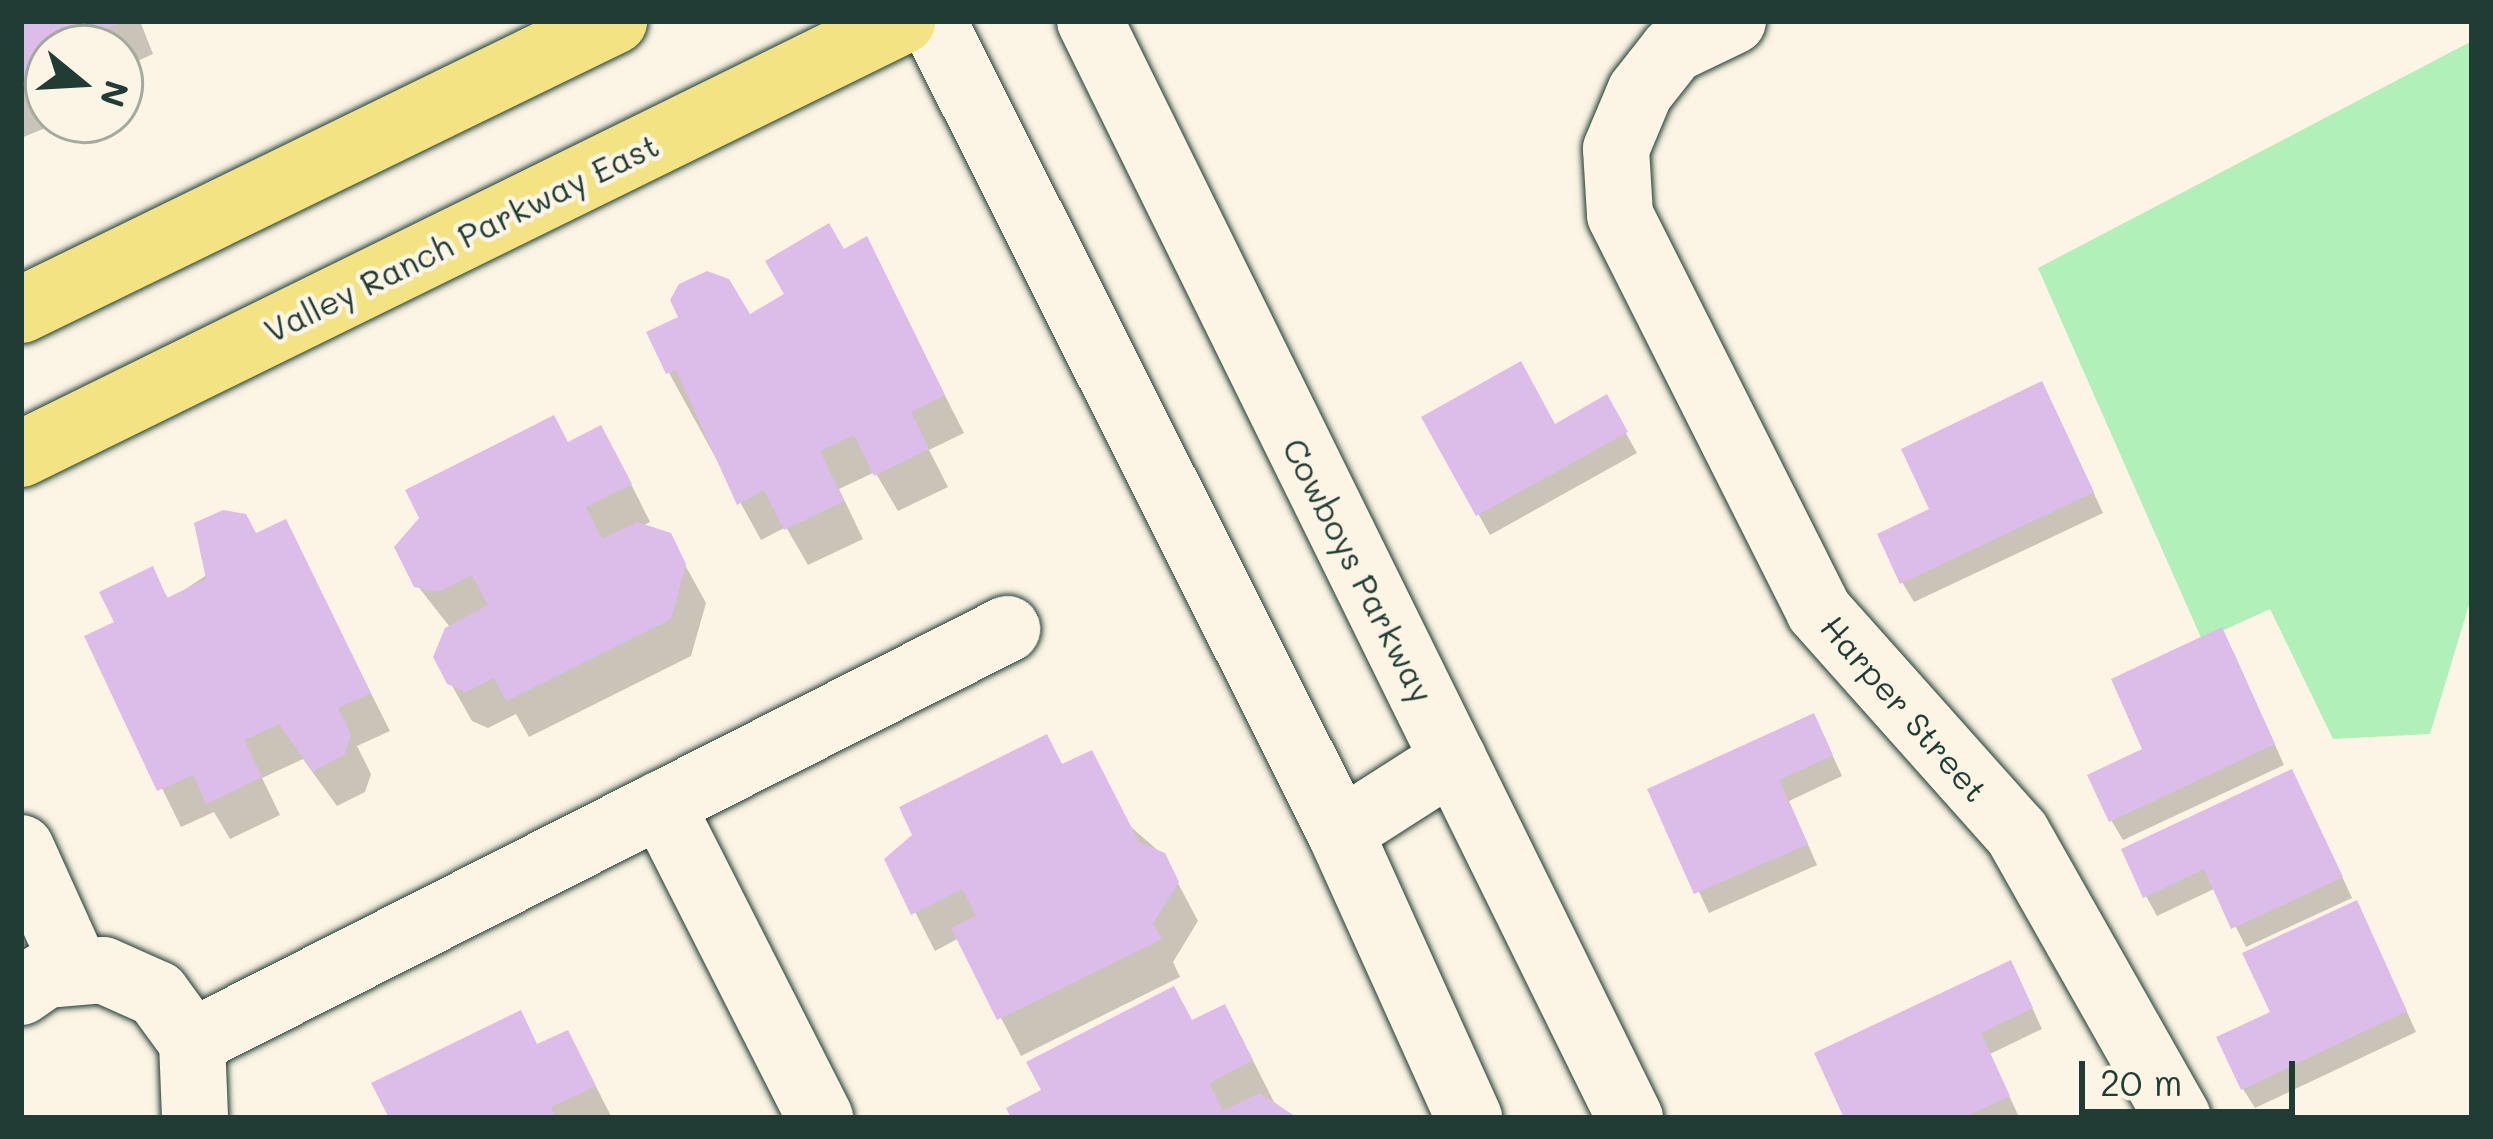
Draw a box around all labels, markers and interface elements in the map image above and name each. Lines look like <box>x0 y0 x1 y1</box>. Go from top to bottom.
north arrow <box>24 24 144 144</box>
text: N <box>92 76 140 113</box>
street label: Valley Ranch Parkway East <box>257 124 665 350</box>
street label: Cowboys Parkway <box>1275 431 1443 709</box>
street label: Harper Street <box>1813 607 1997 809</box>
scale bar <box>2085 1037 2301 1111</box>
text: 20 m <box>2100 1058 2182 1105</box>

